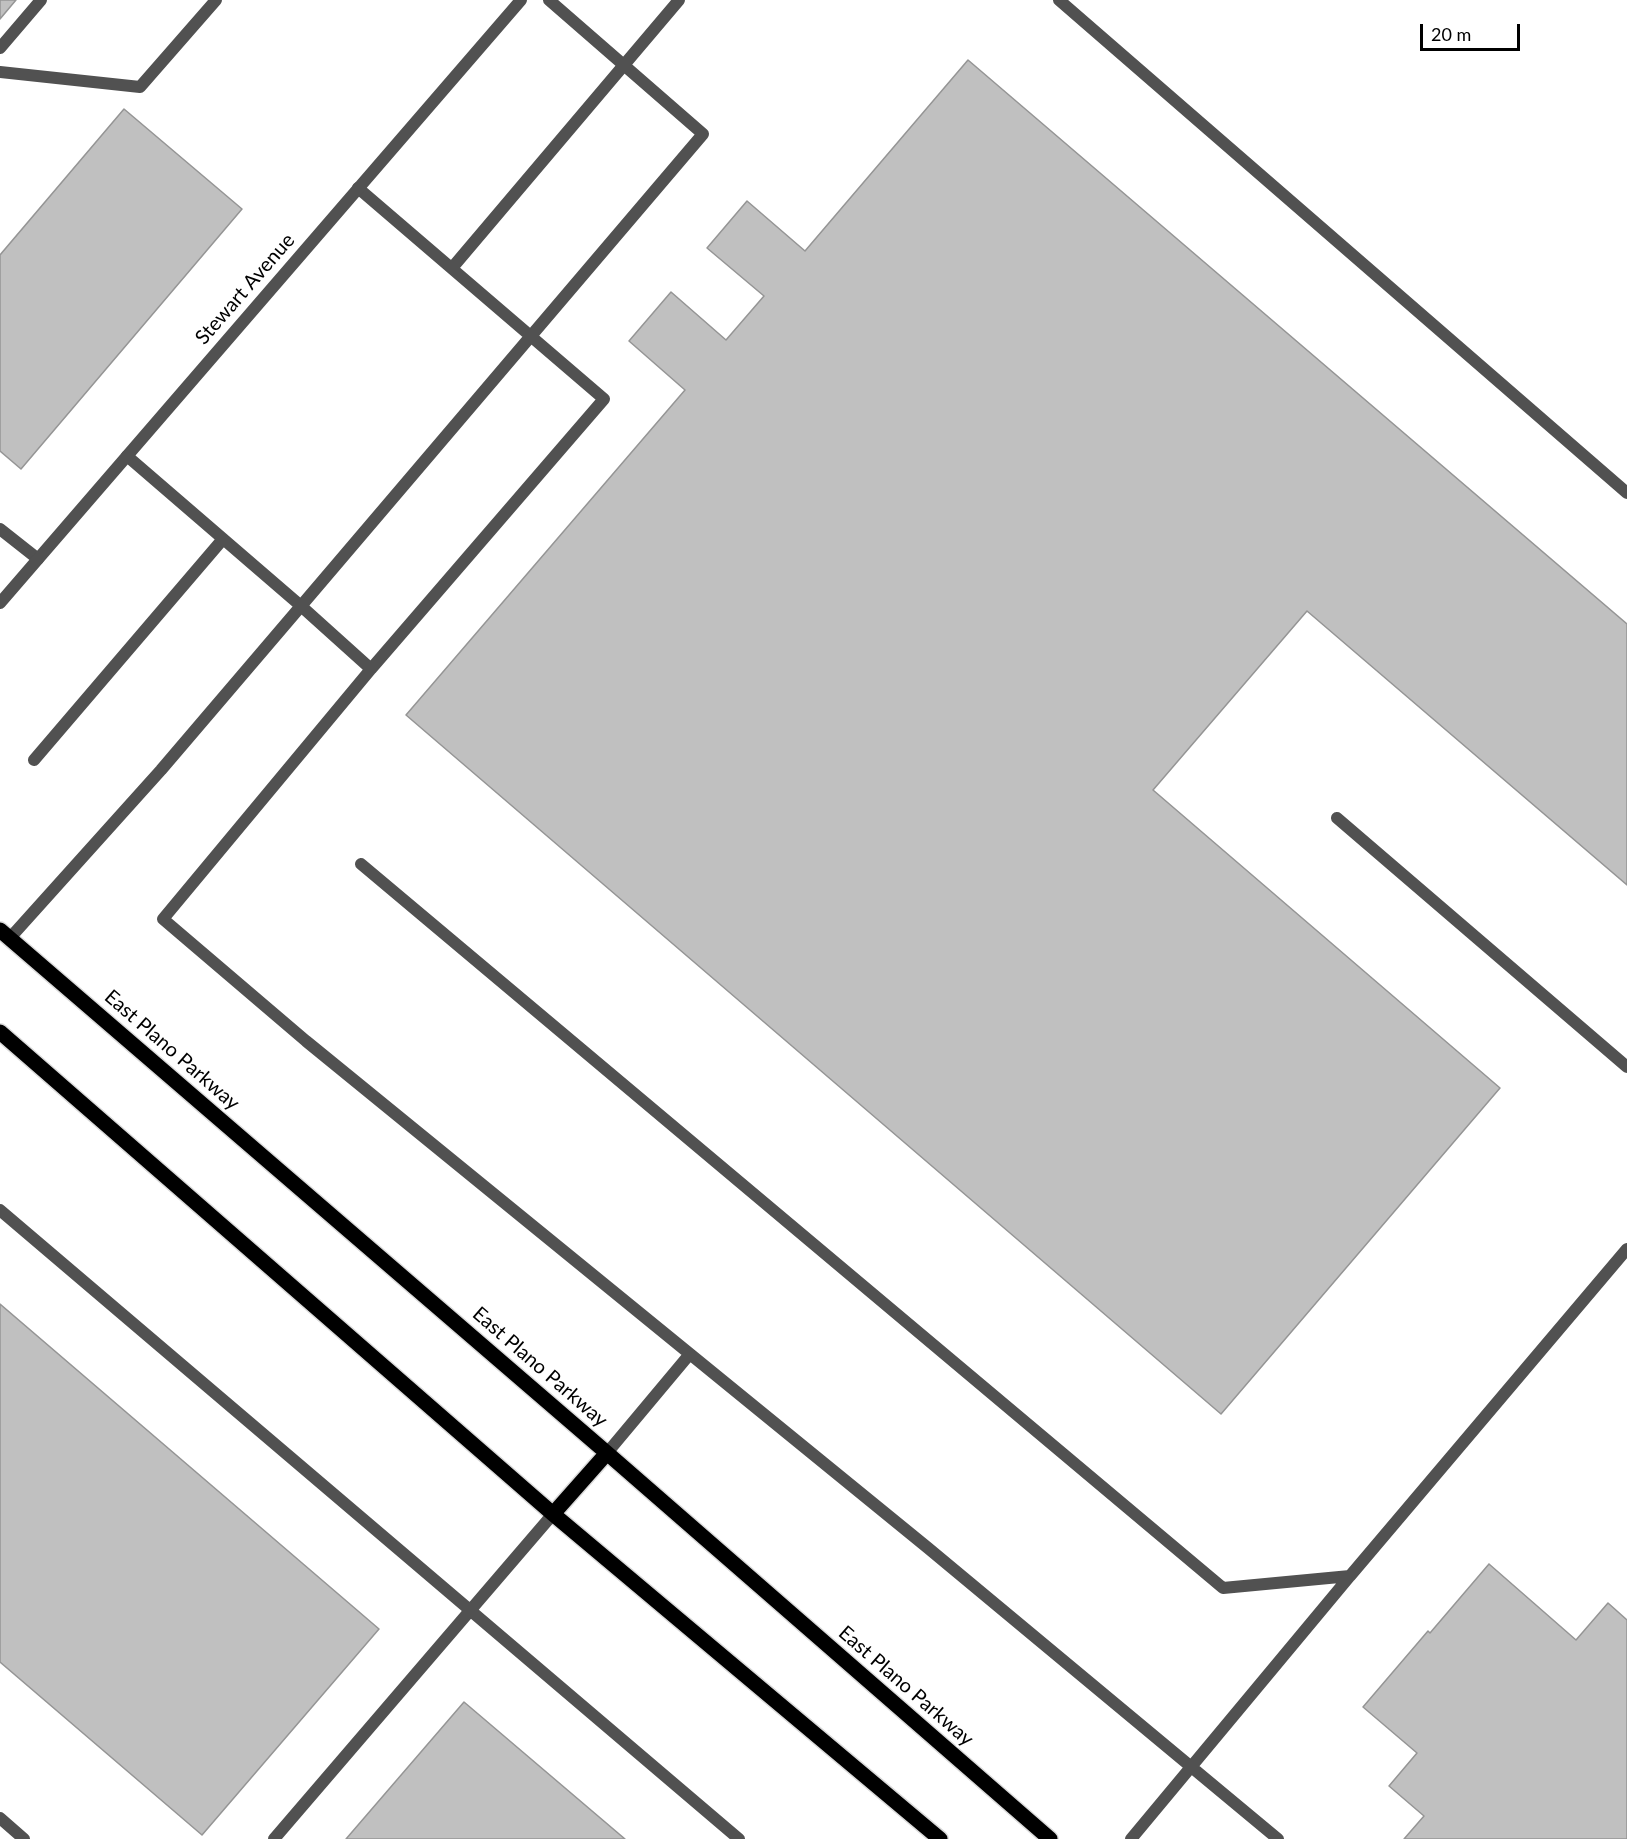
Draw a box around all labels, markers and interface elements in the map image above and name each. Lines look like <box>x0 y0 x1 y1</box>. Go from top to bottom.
scale bar <box>1423 12 1524 50</box>
text: 20 m <box>1431 23 1471 45</box>
street label: Stewart Avenue <box>190 229 300 349</box>
street label: East Plano Parkway <box>100 985 244 1115</box>
street label: East Plano Parkway <box>468 1302 612 1432</box>
street label: East Plano Parkway <box>834 1621 978 1751</box>

